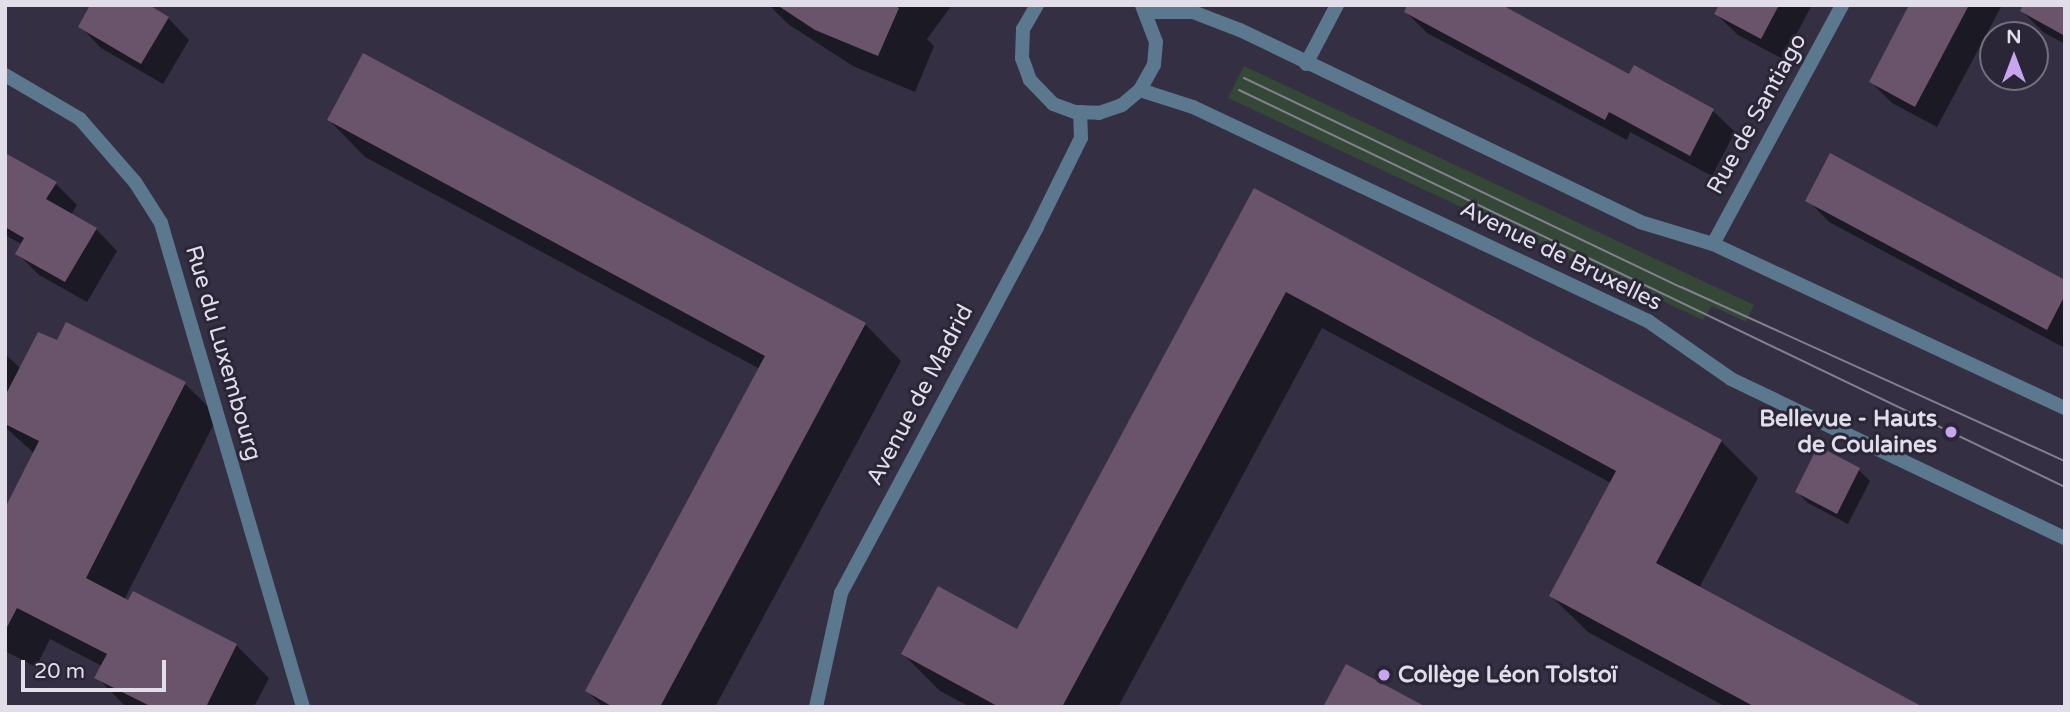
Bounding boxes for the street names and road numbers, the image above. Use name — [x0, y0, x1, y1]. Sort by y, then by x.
street label: Rue de Santiago — [1701, 29, 1813, 199]
street label: Avenue de Bruxelles — [1456, 195, 1666, 317]
street label: Rue du Luxembourg — [179, 242, 267, 464]
street label: Avenue de Madrid — [861, 300, 979, 490]

